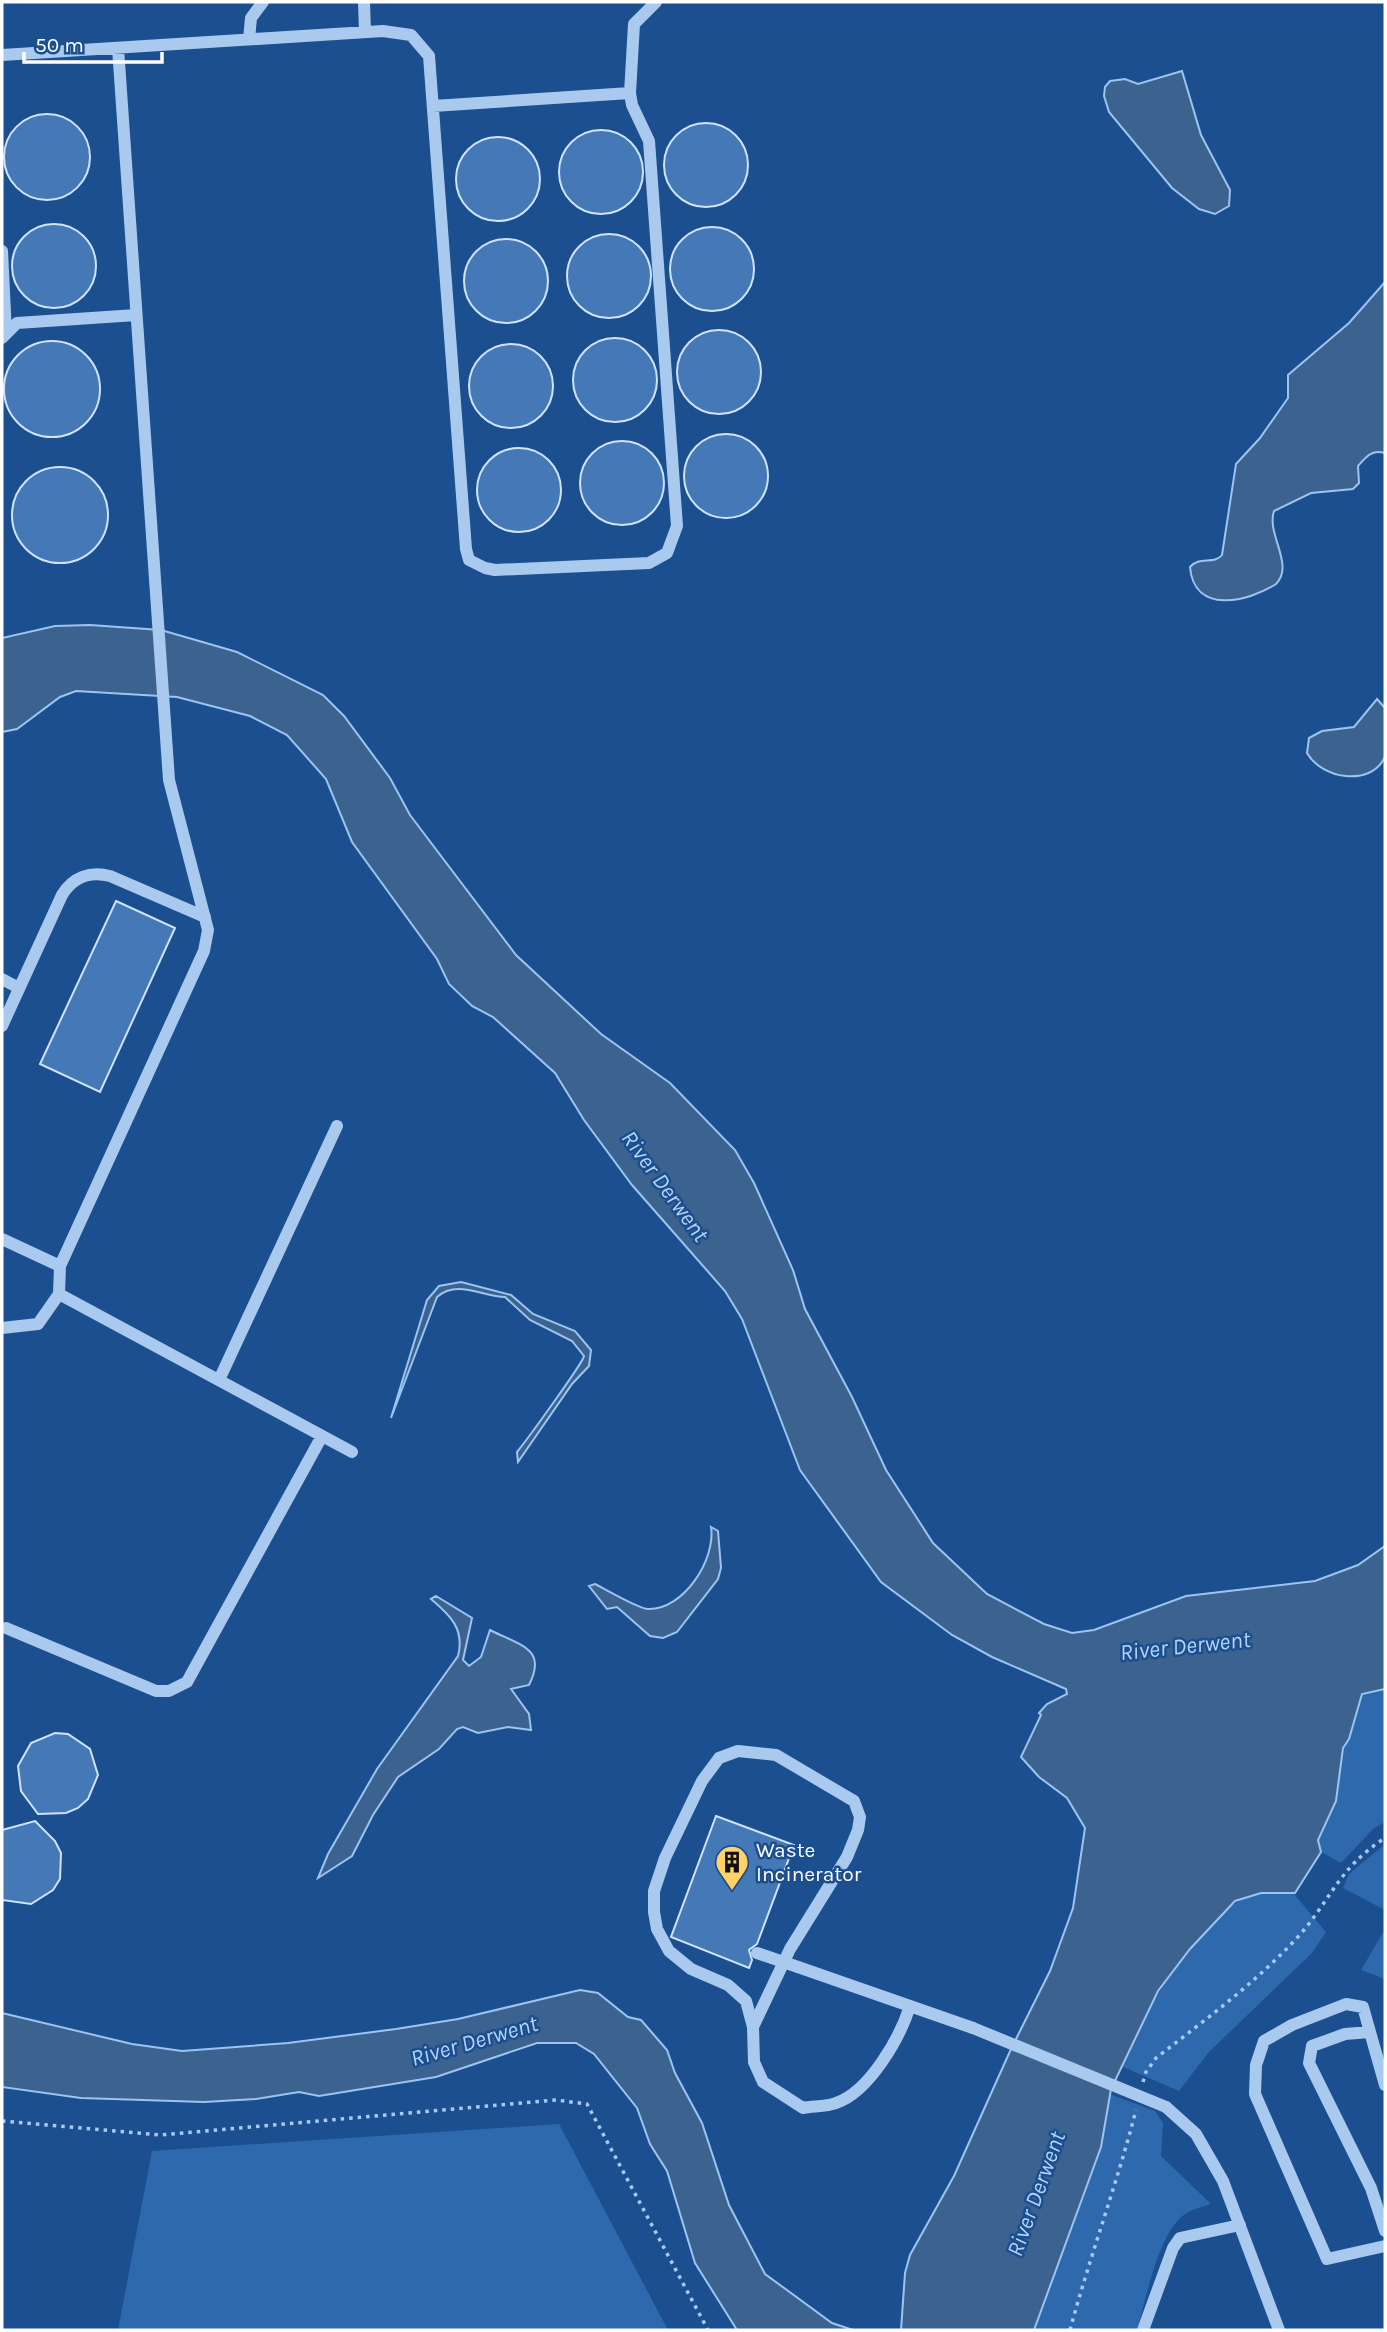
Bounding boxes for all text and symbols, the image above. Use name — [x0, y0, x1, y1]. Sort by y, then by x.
scale bar — [24, 21, 163, 65]
text: 50 m — [35, 33, 84, 57]
water label: River Derwent — [616, 1125, 715, 1248]
water label: River Derwent — [1118, 1626, 1253, 1666]
place label: Waste Incinerator — [756, 1838, 862, 1886]
building icon: Waste Incinerator — [713, 1843, 751, 1892]
water label: River Derwent — [407, 2010, 542, 2072]
water label: River Derwent — [1001, 2127, 1071, 2260]

